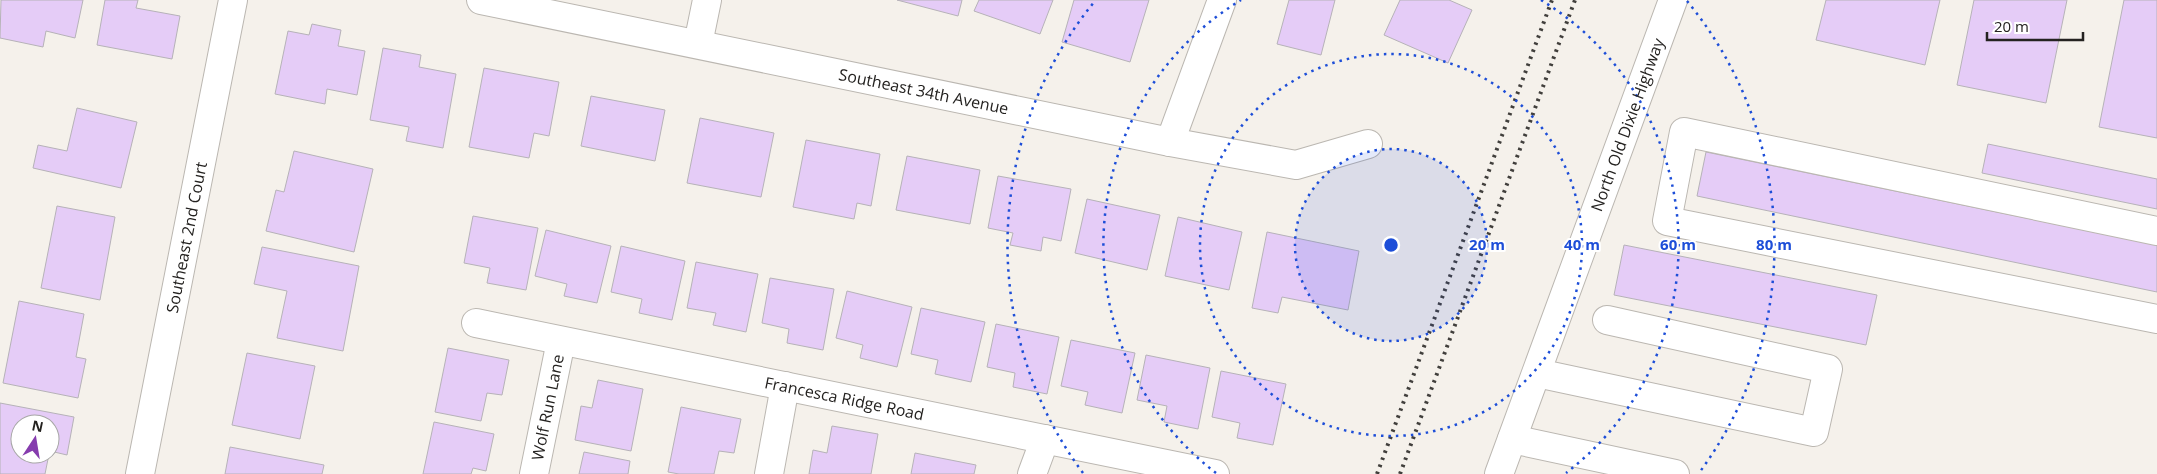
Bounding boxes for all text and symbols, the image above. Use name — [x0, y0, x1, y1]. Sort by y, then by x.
scale bar — [1987, 10, 2083, 42]
text: 20 m — [1994, 16, 2029, 36]
street label: North Old Dixie Highway — [1585, 34, 1669, 215]
street label: Southeast 34th Avenue — [837, 63, 1011, 119]
street label: Southeast 2nd Court — [161, 160, 212, 315]
text: 20 m — [1469, 234, 1505, 254]
text: 40 m — [1564, 234, 1600, 254]
text: 60 m — [1660, 234, 1696, 254]
text: 80 m — [1756, 234, 1792, 254]
centre of rings — [1382, 236, 1400, 254]
street label: Wolf Run Lane — [526, 352, 569, 462]
street label: Francesca Ridge Road — [763, 371, 926, 425]
north arrow — [10, 414, 60, 464]
text: N — [30, 415, 45, 436]

